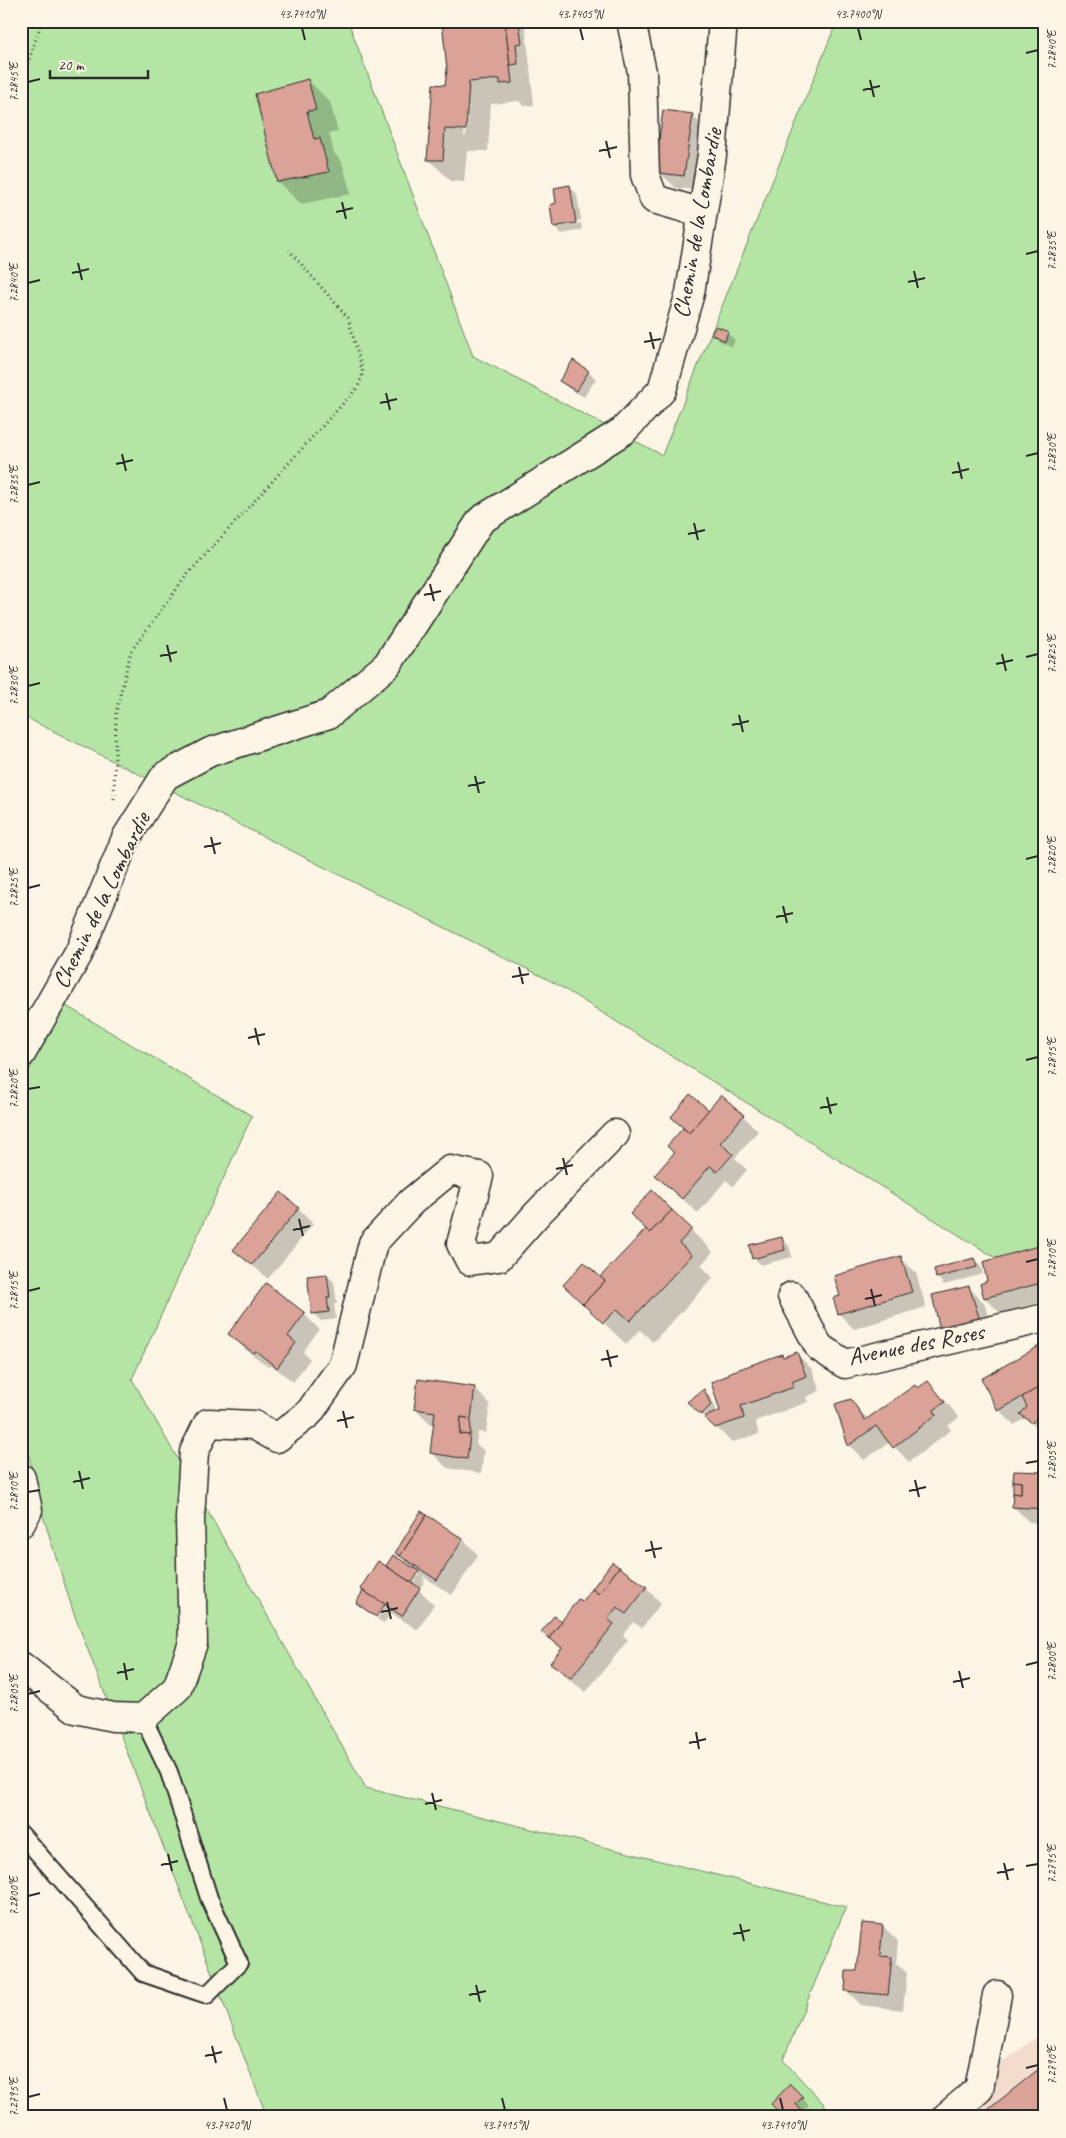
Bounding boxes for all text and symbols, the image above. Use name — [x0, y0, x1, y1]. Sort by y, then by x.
text: 43.7410°N — [279, 6, 326, 22]
text: 43.7405°N — [557, 6, 604, 22]
text: 43.7400°N — [835, 6, 882, 22]
text: 7.2840°E — [1044, 29, 1060, 70]
scale bar — [50, 48, 148, 80]
text: 20 m — [58, 56, 85, 75]
text: 7.2845°E — [6, 61, 22, 102]
street label: Chemin de la Lombardie — [666, 124, 729, 320]
text: 7.2835°E — [1044, 230, 1060, 271]
text: 7.2840°E — [6, 262, 22, 303]
text: 7.2830°E — [1044, 432, 1060, 473]
text: 7.2835°E — [6, 464, 22, 505]
text: 7.2825°E — [1044, 633, 1060, 674]
text: 7.2830°E — [6, 665, 22, 706]
street label: Chemin de la Lombardie — [45, 805, 158, 993]
text: 7.2820°E — [1044, 835, 1060, 876]
text: 7.2825°E — [6, 867, 22, 908]
text: 7.2815°E — [1044, 1036, 1060, 1077]
text: 7.2820°E — [6, 1068, 22, 1109]
text: 7.2810°E — [1044, 1238, 1060, 1279]
text: 7.2815°E — [6, 1270, 22, 1311]
street label: Avenue des Roses — [846, 1316, 988, 1372]
text: 7.2805°E — [1044, 1440, 1060, 1481]
text: 7.2810°E — [6, 1471, 22, 1512]
text: 7.2800°E — [1044, 1641, 1060, 1682]
text: 7.2805°E — [6, 1673, 22, 1714]
text: 7.2795°E — [1044, 1843, 1060, 1884]
text: 7.2800°E — [6, 1875, 22, 1916]
text: 7.2790°E — [1044, 2044, 1060, 2085]
text: 7.2795°E — [6, 2076, 22, 2117]
text: 43.7420°N — [204, 2117, 251, 2133]
text: 43.7415°N — [482, 2117, 529, 2133]
text: 43.7410°N — [760, 2117, 807, 2133]

